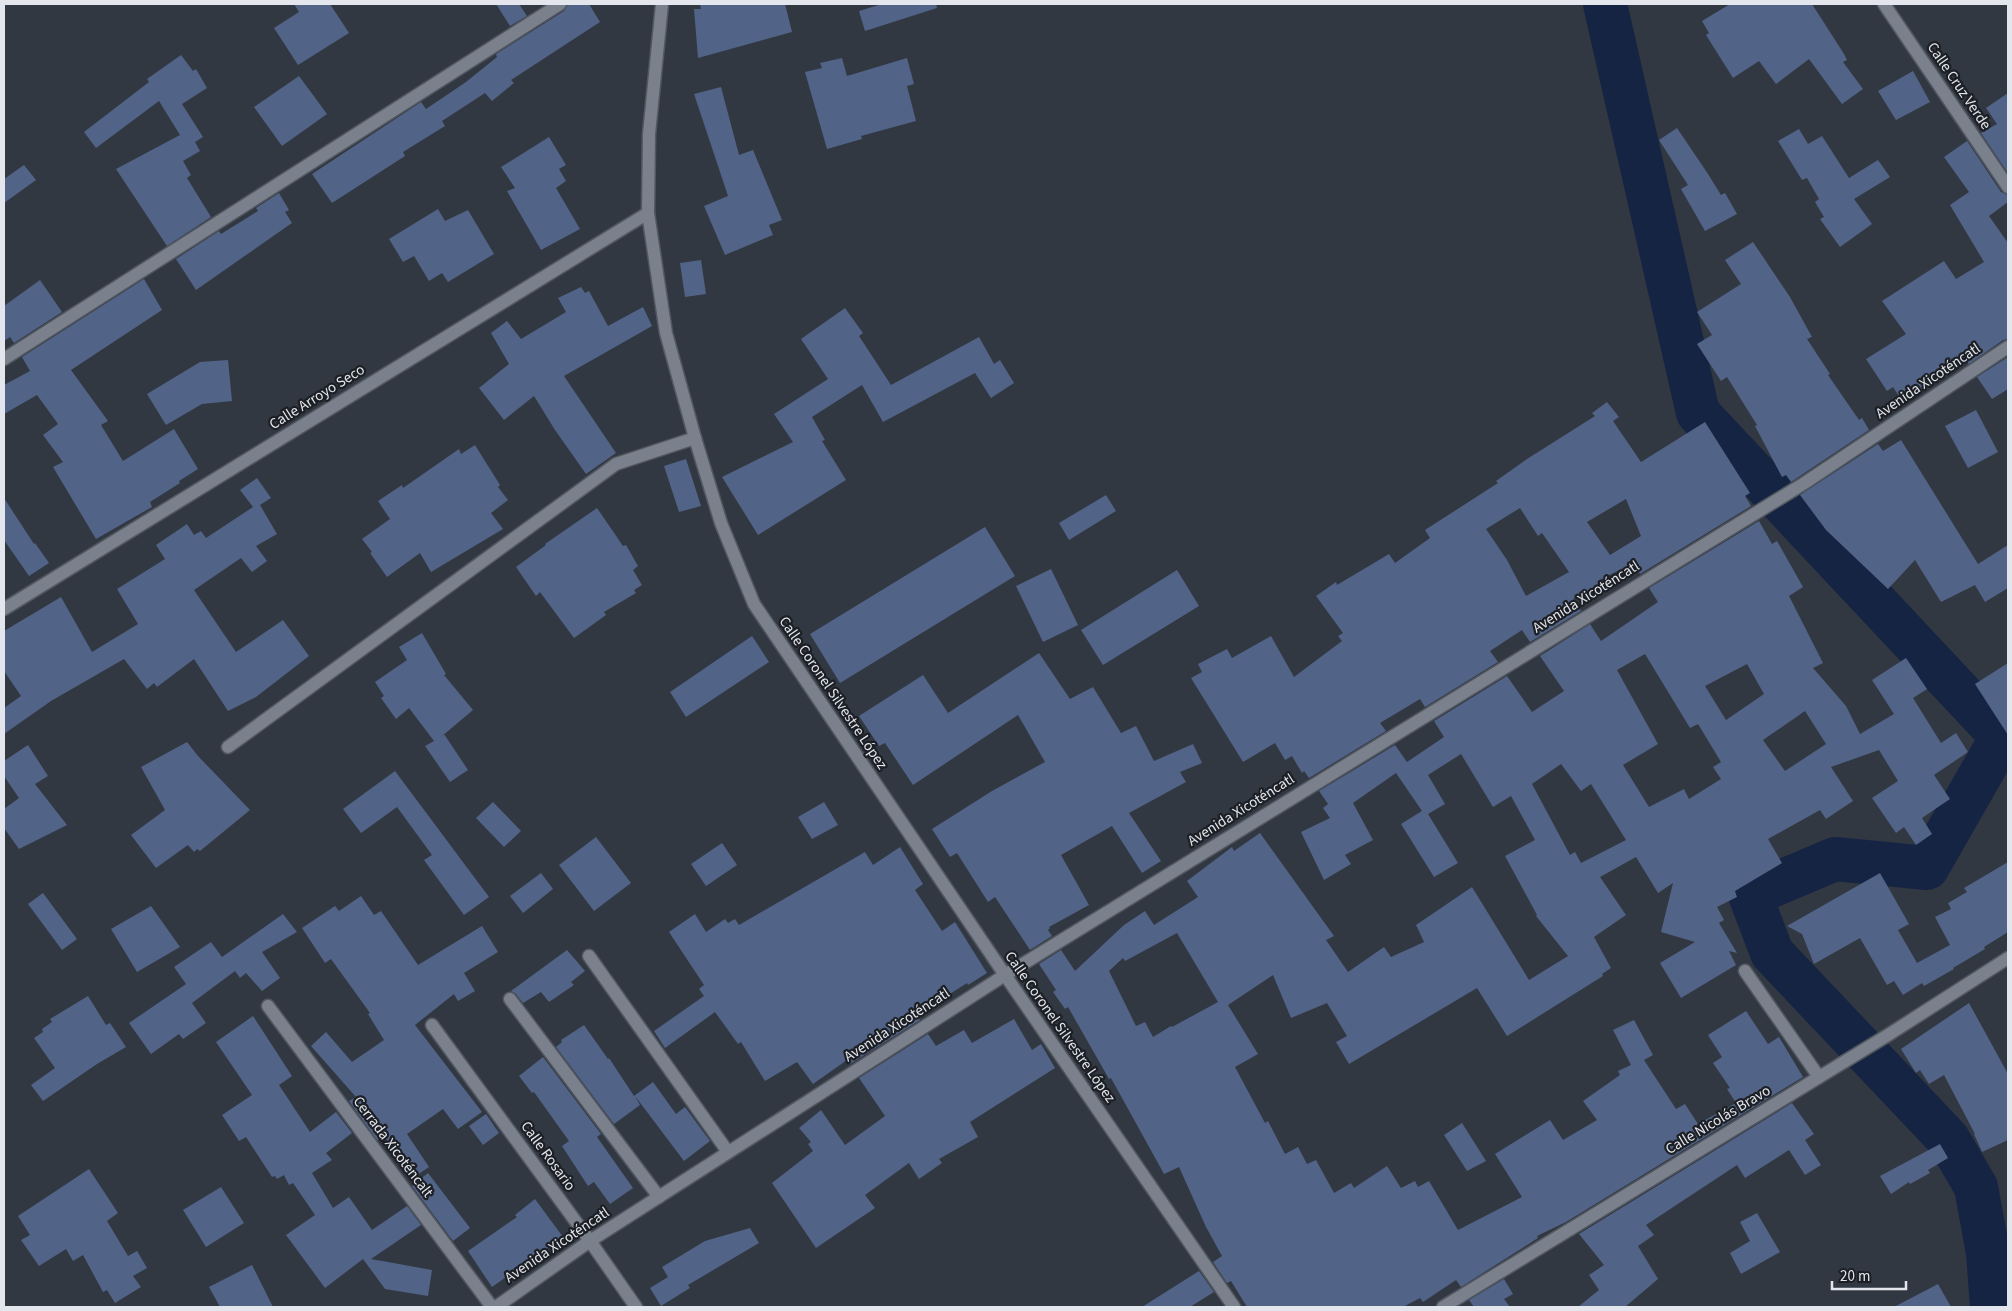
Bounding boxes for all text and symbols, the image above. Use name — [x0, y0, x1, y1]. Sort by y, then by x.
street label: Calle Cruz Verde — [1922, 38, 1996, 134]
street label: Avenida Xicoténcatl — [1871, 338, 1985, 424]
street label: Calle Arroyo Seco — [265, 359, 369, 435]
street label: Avenida Xicoténcatl — [1529, 556, 1644, 638]
street label: Calle Coronel Silvestre López — [774, 612, 892, 774]
street label: Avenida Xicoténcatl — [1184, 769, 1299, 851]
street label: Calle Coronel Silvestre López — [1000, 947, 1120, 1107]
street label: Avenida Xicoténcatl — [840, 983, 954, 1067]
street label: Calle Nicolás Bravo — [1661, 1080, 1775, 1160]
street label: Cerrada Xicoténcalt — [348, 1092, 438, 1202]
street label: Calle Rosario — [516, 1117, 580, 1195]
street label: Avenida Xicoténcatl — [500, 1202, 614, 1288]
scale bar — [1832, 1258, 1906, 1290]
text: 20 m — [1840, 1266, 1870, 1287]

